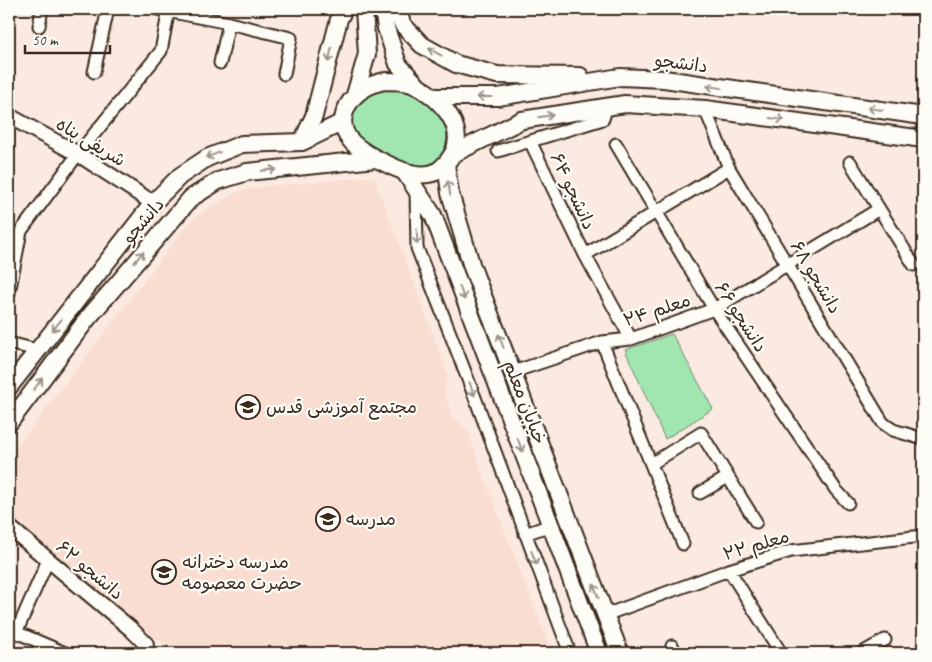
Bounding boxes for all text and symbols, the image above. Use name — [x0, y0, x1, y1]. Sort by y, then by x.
scale bar — [25, 22, 110, 54]
text: 50 m — [32, 31, 59, 50]
one-way arrow — [324, 47, 334, 63]
one-way arrow — [429, 47, 443, 57]
street label: دانشجو — [652, 49, 709, 77]
one-way arrow — [706, 82, 722, 92]
one-way arrow — [476, 92, 492, 102]
one-way arrow — [867, 104, 883, 114]
one-way arrow — [538, 111, 554, 121]
street label: شریفی پناه — [52, 113, 130, 172]
one-way arrow — [768, 114, 784, 124]
street label: دانشجو ۶۴ — [546, 149, 600, 233]
one-way arrow — [206, 152, 221, 161]
one-way arrow — [260, 165, 276, 175]
one-way arrow — [444, 180, 454, 196]
street label: دانشجو — [116, 194, 169, 249]
one-way arrow — [412, 228, 422, 245]
street label: دانشجو ۶۸ — [786, 236, 846, 318]
one-way arrow — [133, 250, 145, 263]
street label: دانشجو ۶۶ — [710, 278, 772, 356]
one-way arrow — [458, 285, 467, 300]
street label: معلم ۲۴ — [621, 289, 694, 334]
one-way arrow — [52, 318, 63, 331]
one-way arrow — [496, 334, 505, 350]
street label: خیابان معلم — [496, 357, 551, 448]
one-way arrow — [33, 377, 43, 391]
one-way arrow — [467, 381, 477, 396]
school or university icon: مجتمع آموزشی قدس — [235, 394, 261, 420]
place label: مجتمع آموزشی قدس — [266, 396, 417, 420]
one-way arrow — [516, 437, 525, 452]
school or university icon: مدرسه — [315, 506, 341, 532]
place label: مدرسه — [346, 508, 396, 530]
street label: معلم ۲۲ — [720, 525, 793, 568]
street label: دانشجو ۶۲ — [52, 536, 128, 604]
one-way arrow — [530, 550, 539, 565]
place label: مدرسه دخترانه حضرت معصومه — [182, 551, 302, 594]
school or university icon: مدرسه دخترانه حضرت معصومه — [151, 559, 177, 585]
one-way arrow — [591, 584, 600, 600]

